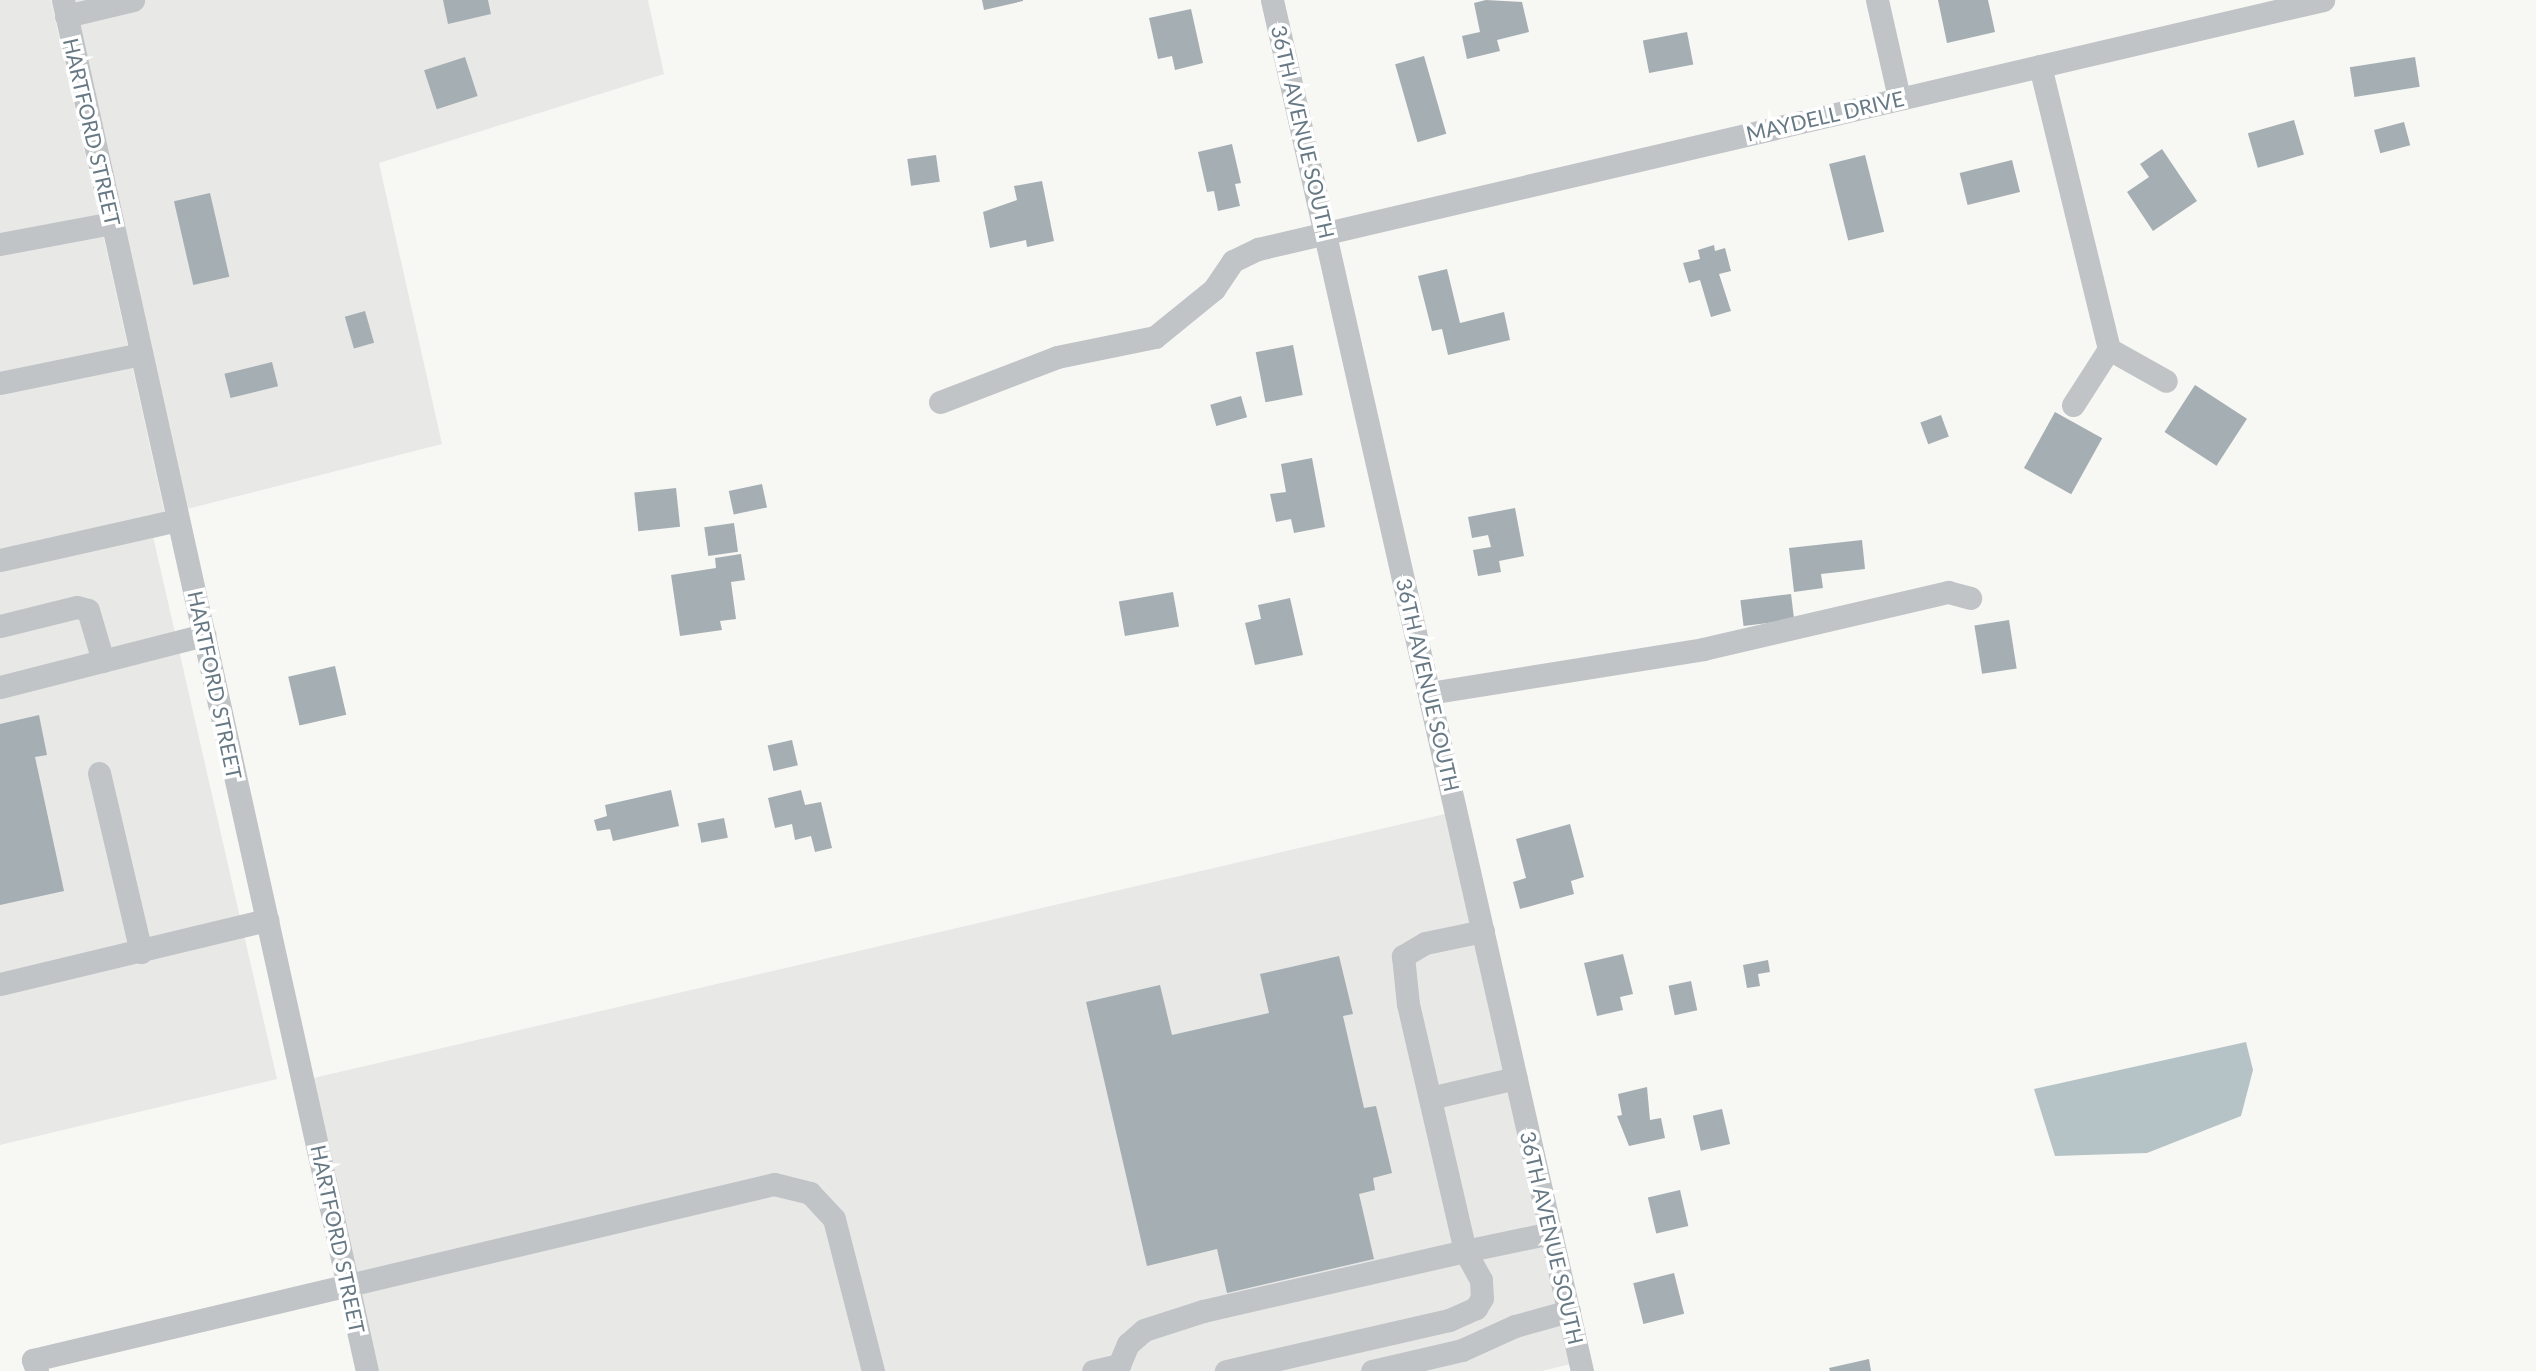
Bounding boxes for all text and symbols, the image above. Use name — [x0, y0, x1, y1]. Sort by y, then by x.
street label: 36TH AVENUE SOUTH — [1266, 23, 1340, 241]
street label: HARTFORD STREET — [58, 36, 126, 228]
street label: MAYDELL DRIVE — [1743, 86, 1907, 146]
street label: 36TH AVENUE SOUTH — [1391, 576, 1465, 794]
street label: HARTFORD STREET — [183, 588, 247, 782]
street label: 36TH AVENUE SOUTH — [1515, 1129, 1589, 1347]
street label: HARTFORD STREET — [306, 1142, 370, 1336]

